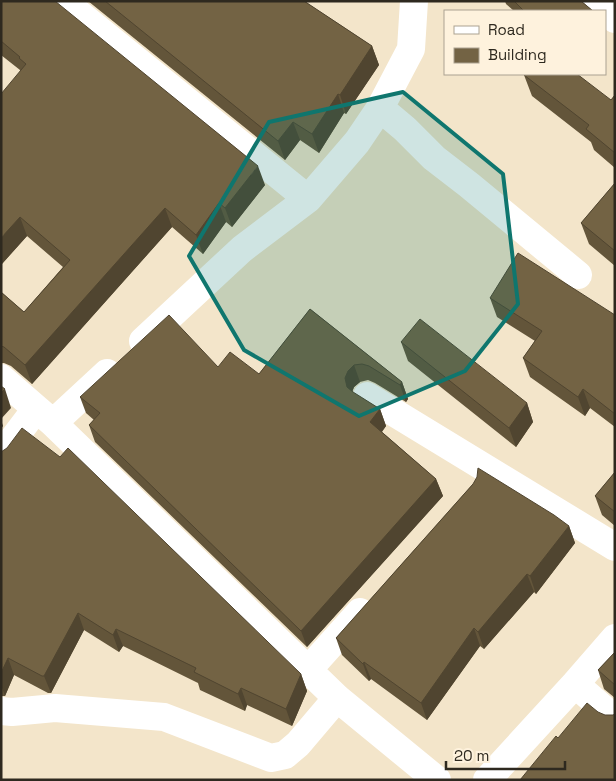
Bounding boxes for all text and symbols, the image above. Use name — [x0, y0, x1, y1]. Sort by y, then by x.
legend — [444, 10, 606, 75]
text: Road — [488, 20, 525, 39]
text: Building — [488, 45, 547, 64]
scale bar — [446, 738, 565, 770]
text: 20 m — [454, 746, 489, 765]

